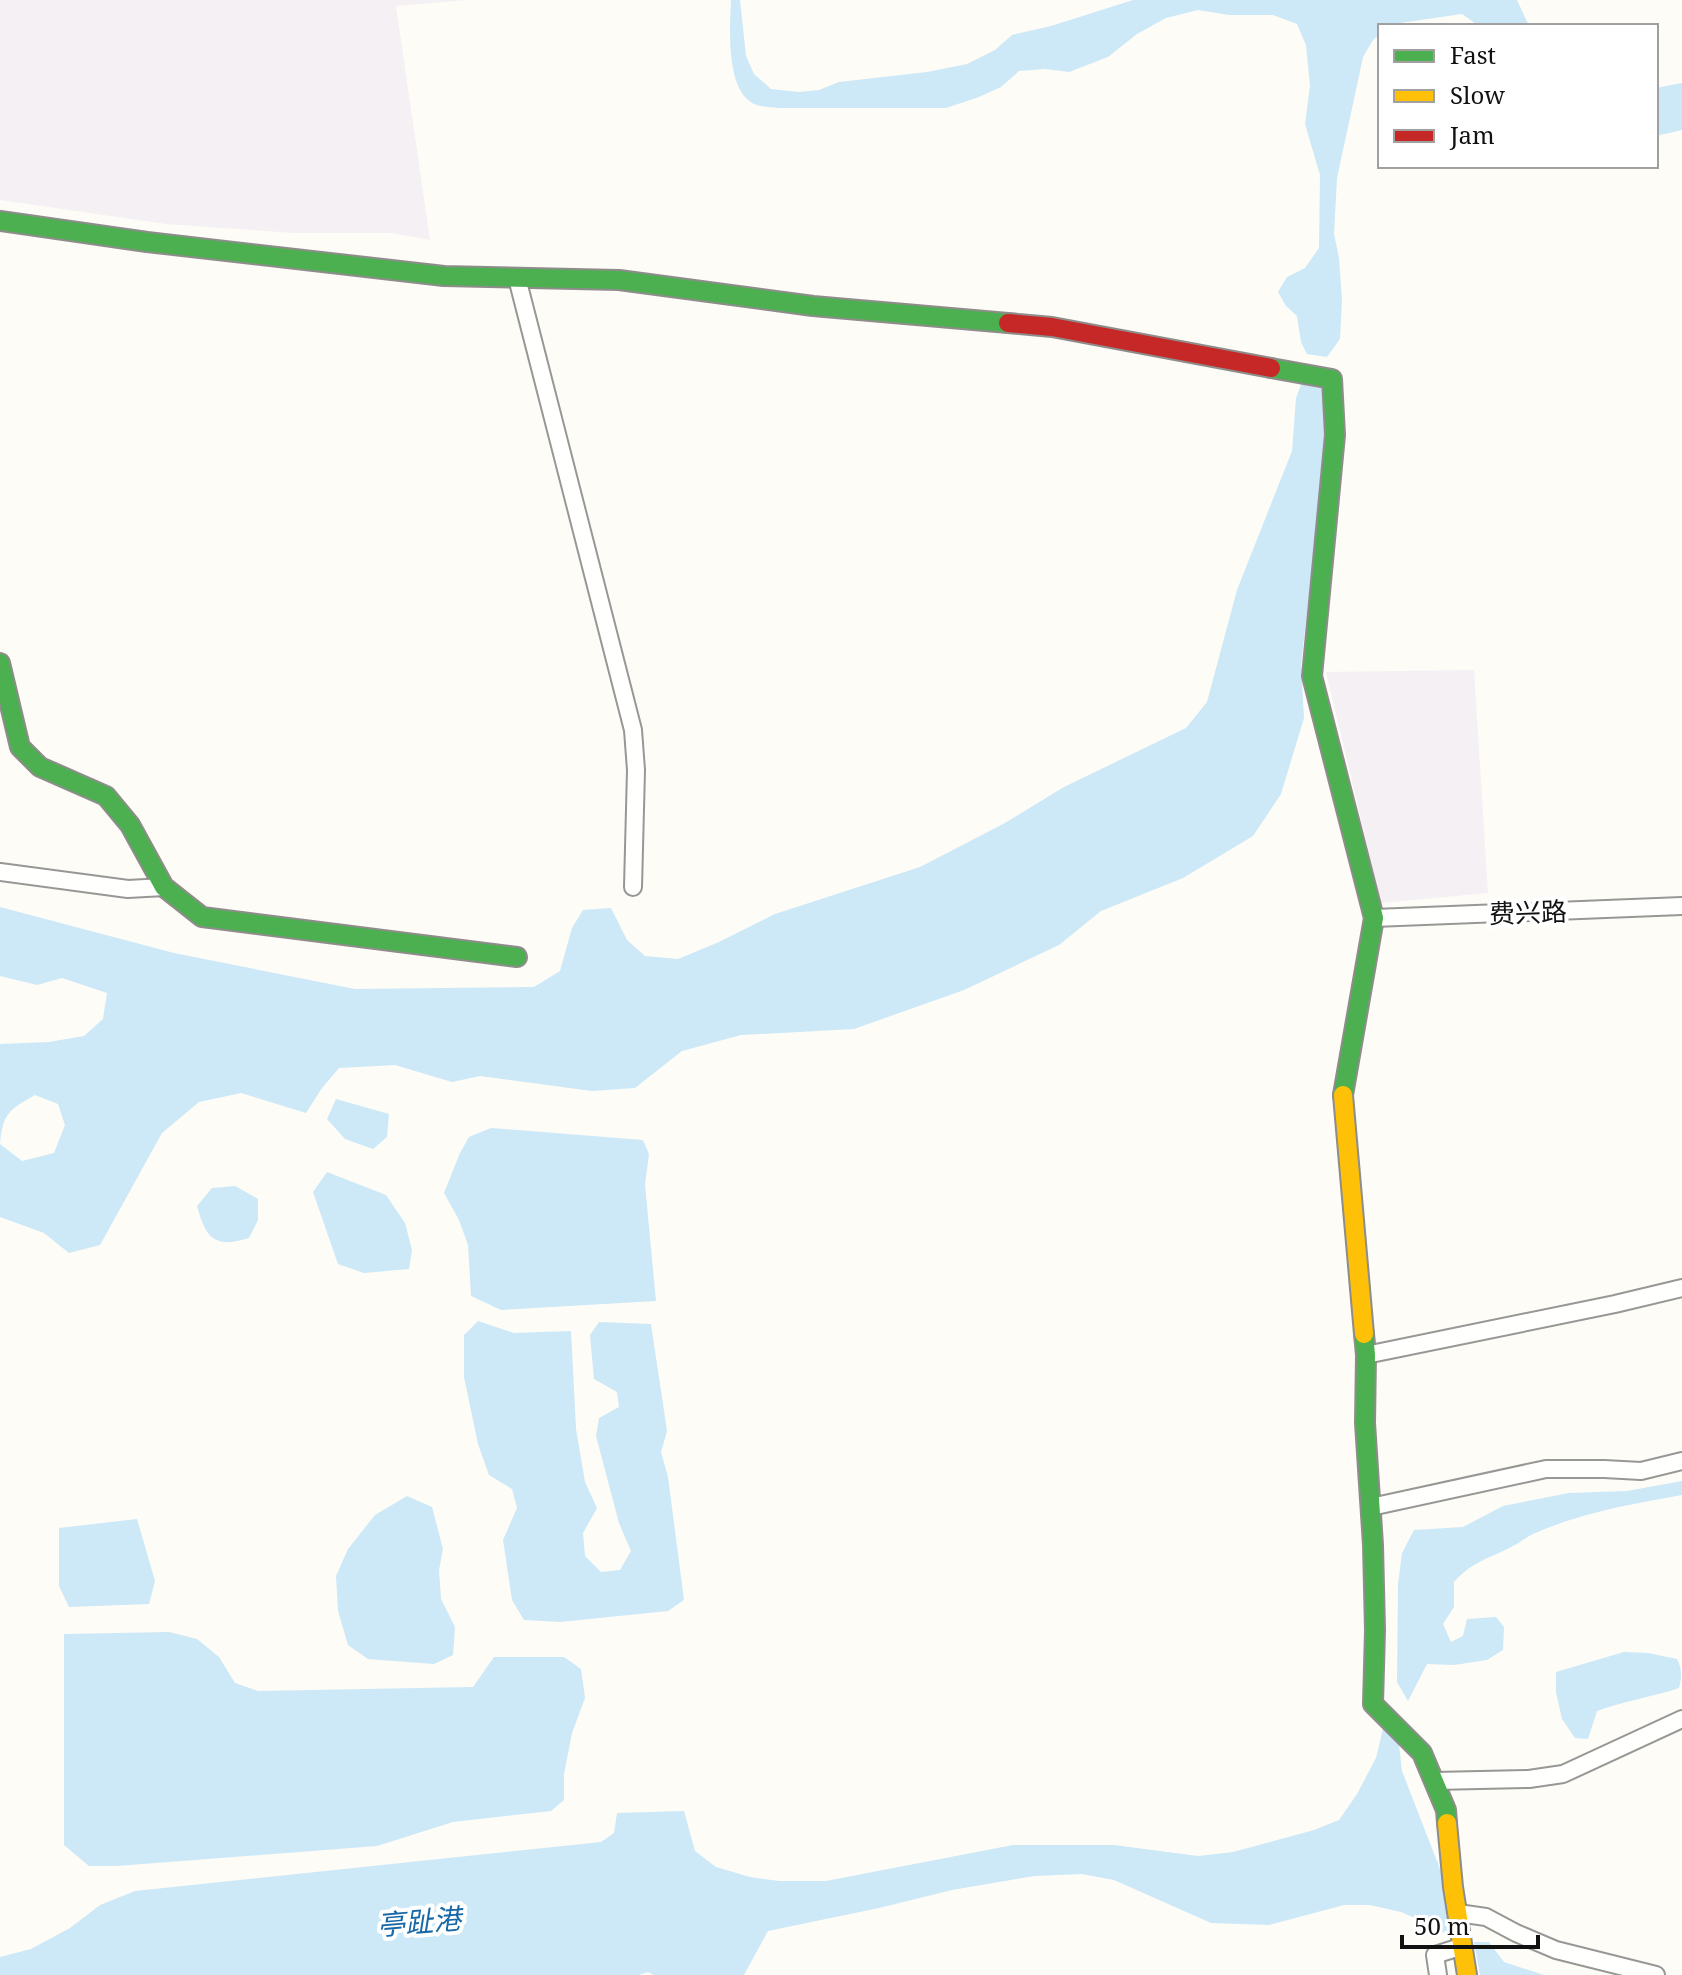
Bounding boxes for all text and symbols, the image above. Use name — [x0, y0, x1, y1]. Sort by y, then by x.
legend — [1378, 24, 1658, 168]
text: Fast — [1450, 38, 1496, 71]
text: Slow — [1450, 78, 1505, 111]
text: Jam — [1449, 118, 1495, 151]
street label: 费兴路 — [1488, 893, 1568, 931]
water label: 亭趾港 — [375, 1898, 466, 1944]
scale bar — [1402, 1899, 1538, 1949]
text: 50 m — [1414, 1909, 1470, 1942]

